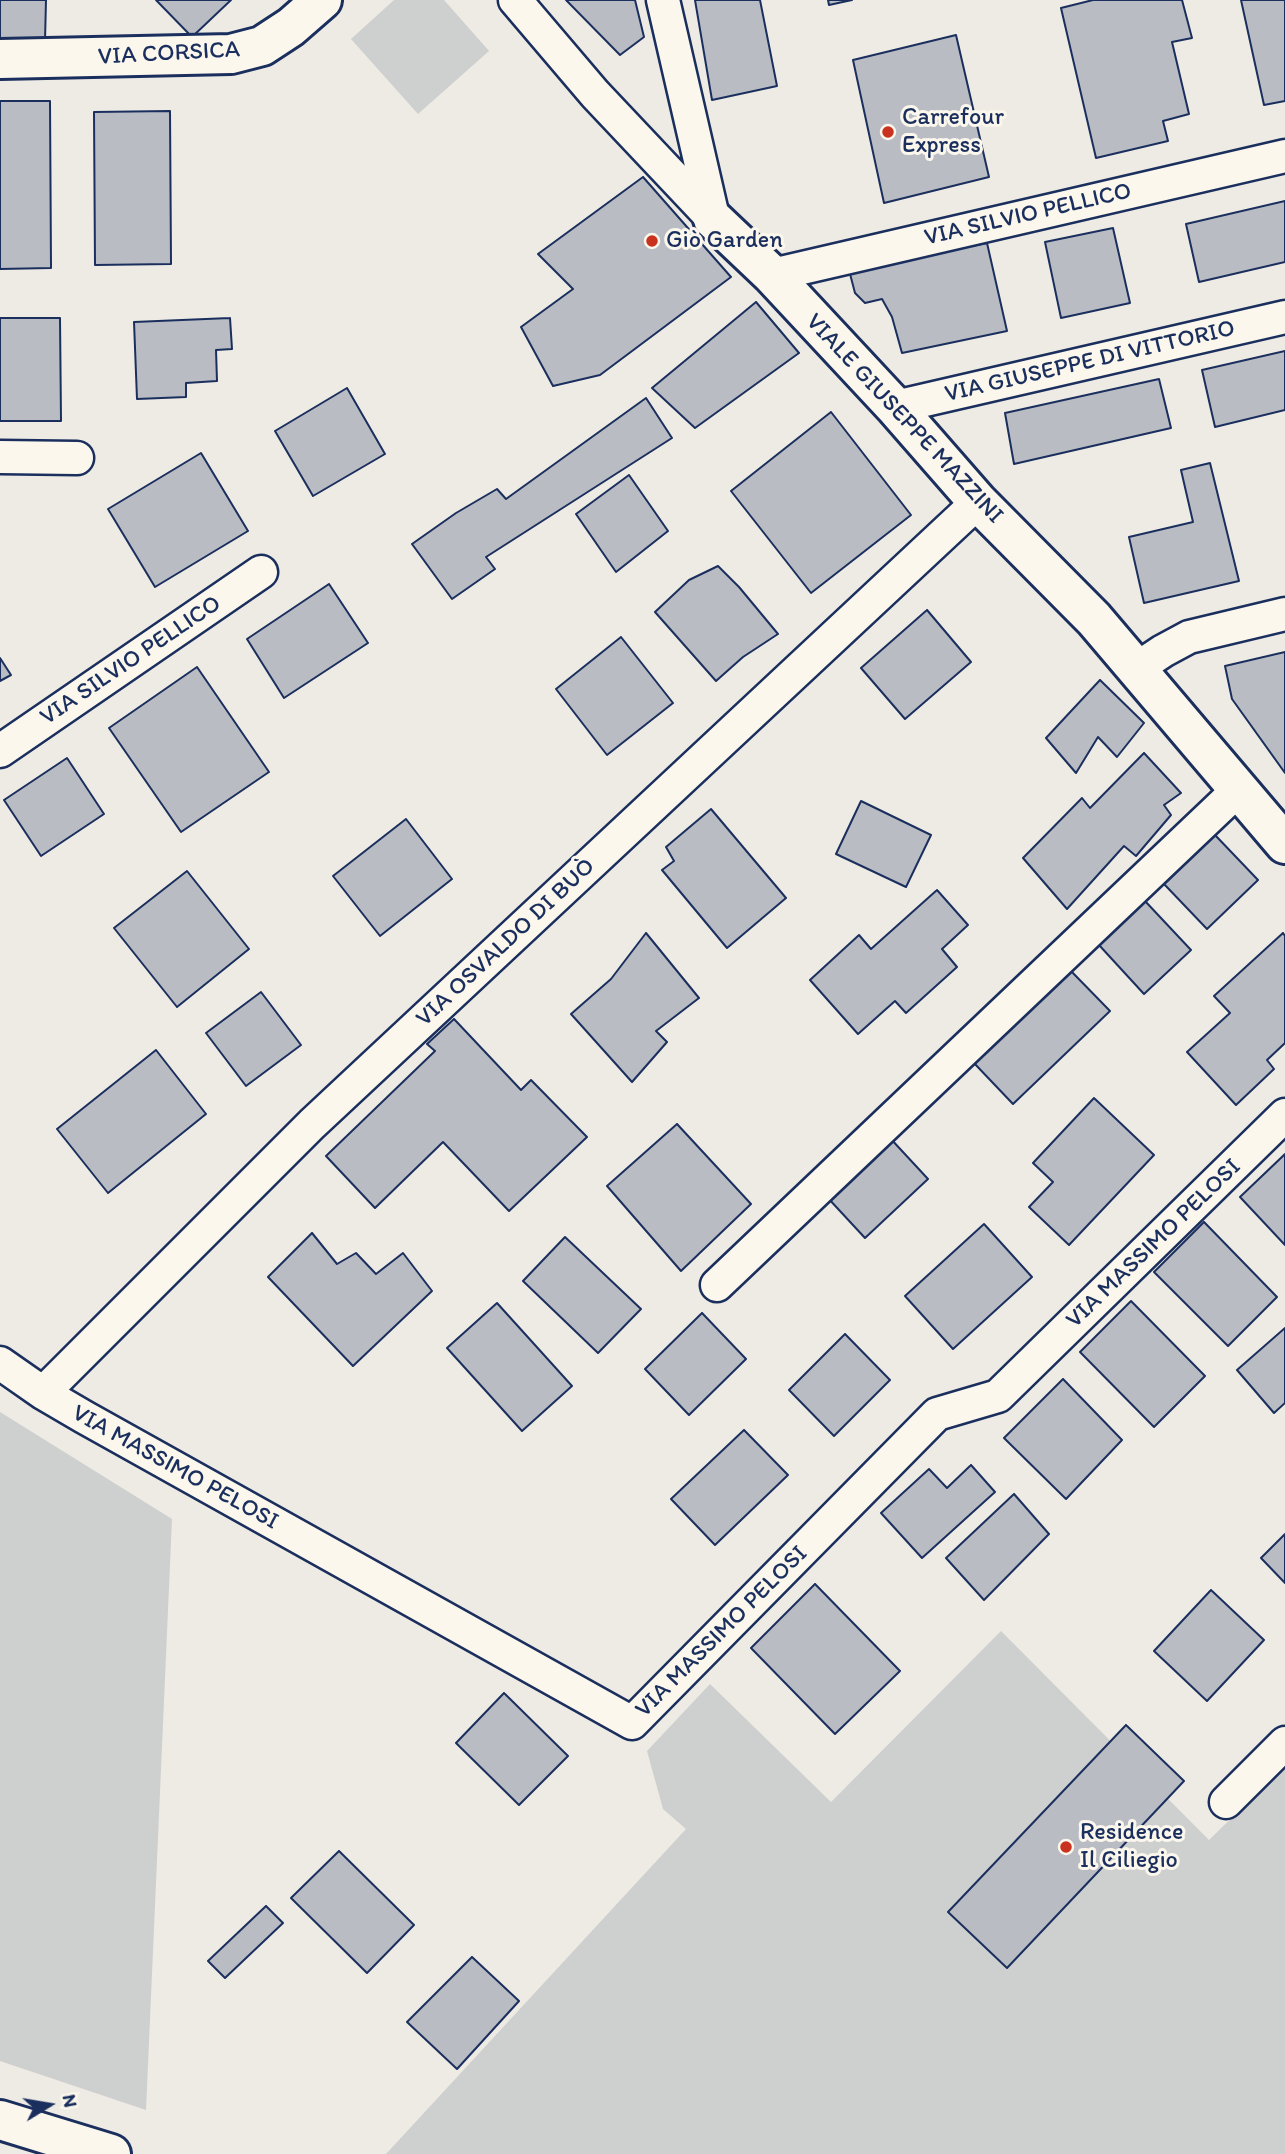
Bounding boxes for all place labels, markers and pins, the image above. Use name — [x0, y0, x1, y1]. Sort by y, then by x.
place label: Carrefour Express — [902, 104, 1004, 160]
marker: Carrefour Express — [880, 124, 896, 140]
place label: Giò Garden — [666, 227, 783, 255]
marker: Giò Garden — [644, 233, 660, 249]
place label: Residence Il Ciliegio — [1080, 1819, 1183, 1875]
marker: Residence Il Ciliegio — [1058, 1839, 1074, 1855]

